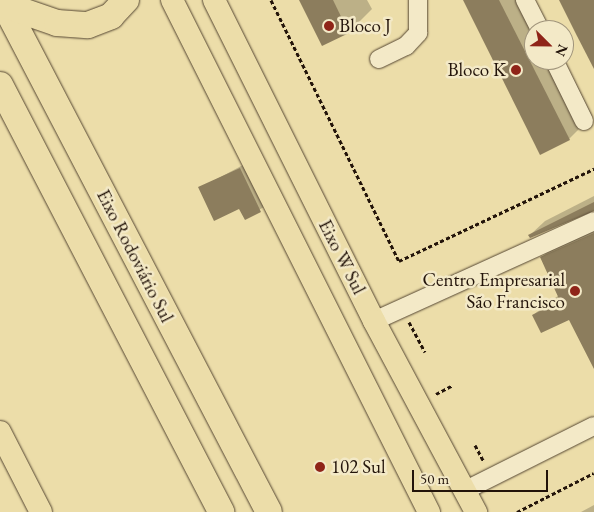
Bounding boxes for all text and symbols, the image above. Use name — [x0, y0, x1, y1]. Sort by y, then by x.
place label: Bloco J — [339, 15, 391, 37]
marker: Bloco J — [323, 20, 335, 32]
north arrow — [524, 20, 574, 70]
text: N — [551, 42, 572, 59]
place label: Bloco K — [447, 59, 506, 81]
marker: Bloco K — [510, 64, 522, 76]
street label: Eixo Rodoviário Sul — [92, 186, 178, 326]
street label: Eixo W Sul — [313, 216, 371, 298]
place label: Centro Empresarial São Francisco — [423, 269, 565, 313]
marker: Centro Empresarial São Francisco — [569, 285, 581, 297]
place label: 102 Sul — [331, 456, 386, 478]
marker: 102 Sul — [313, 460, 327, 474]
scale bar — [414, 460, 550, 492]
text: 50 m — [420, 469, 449, 488]

